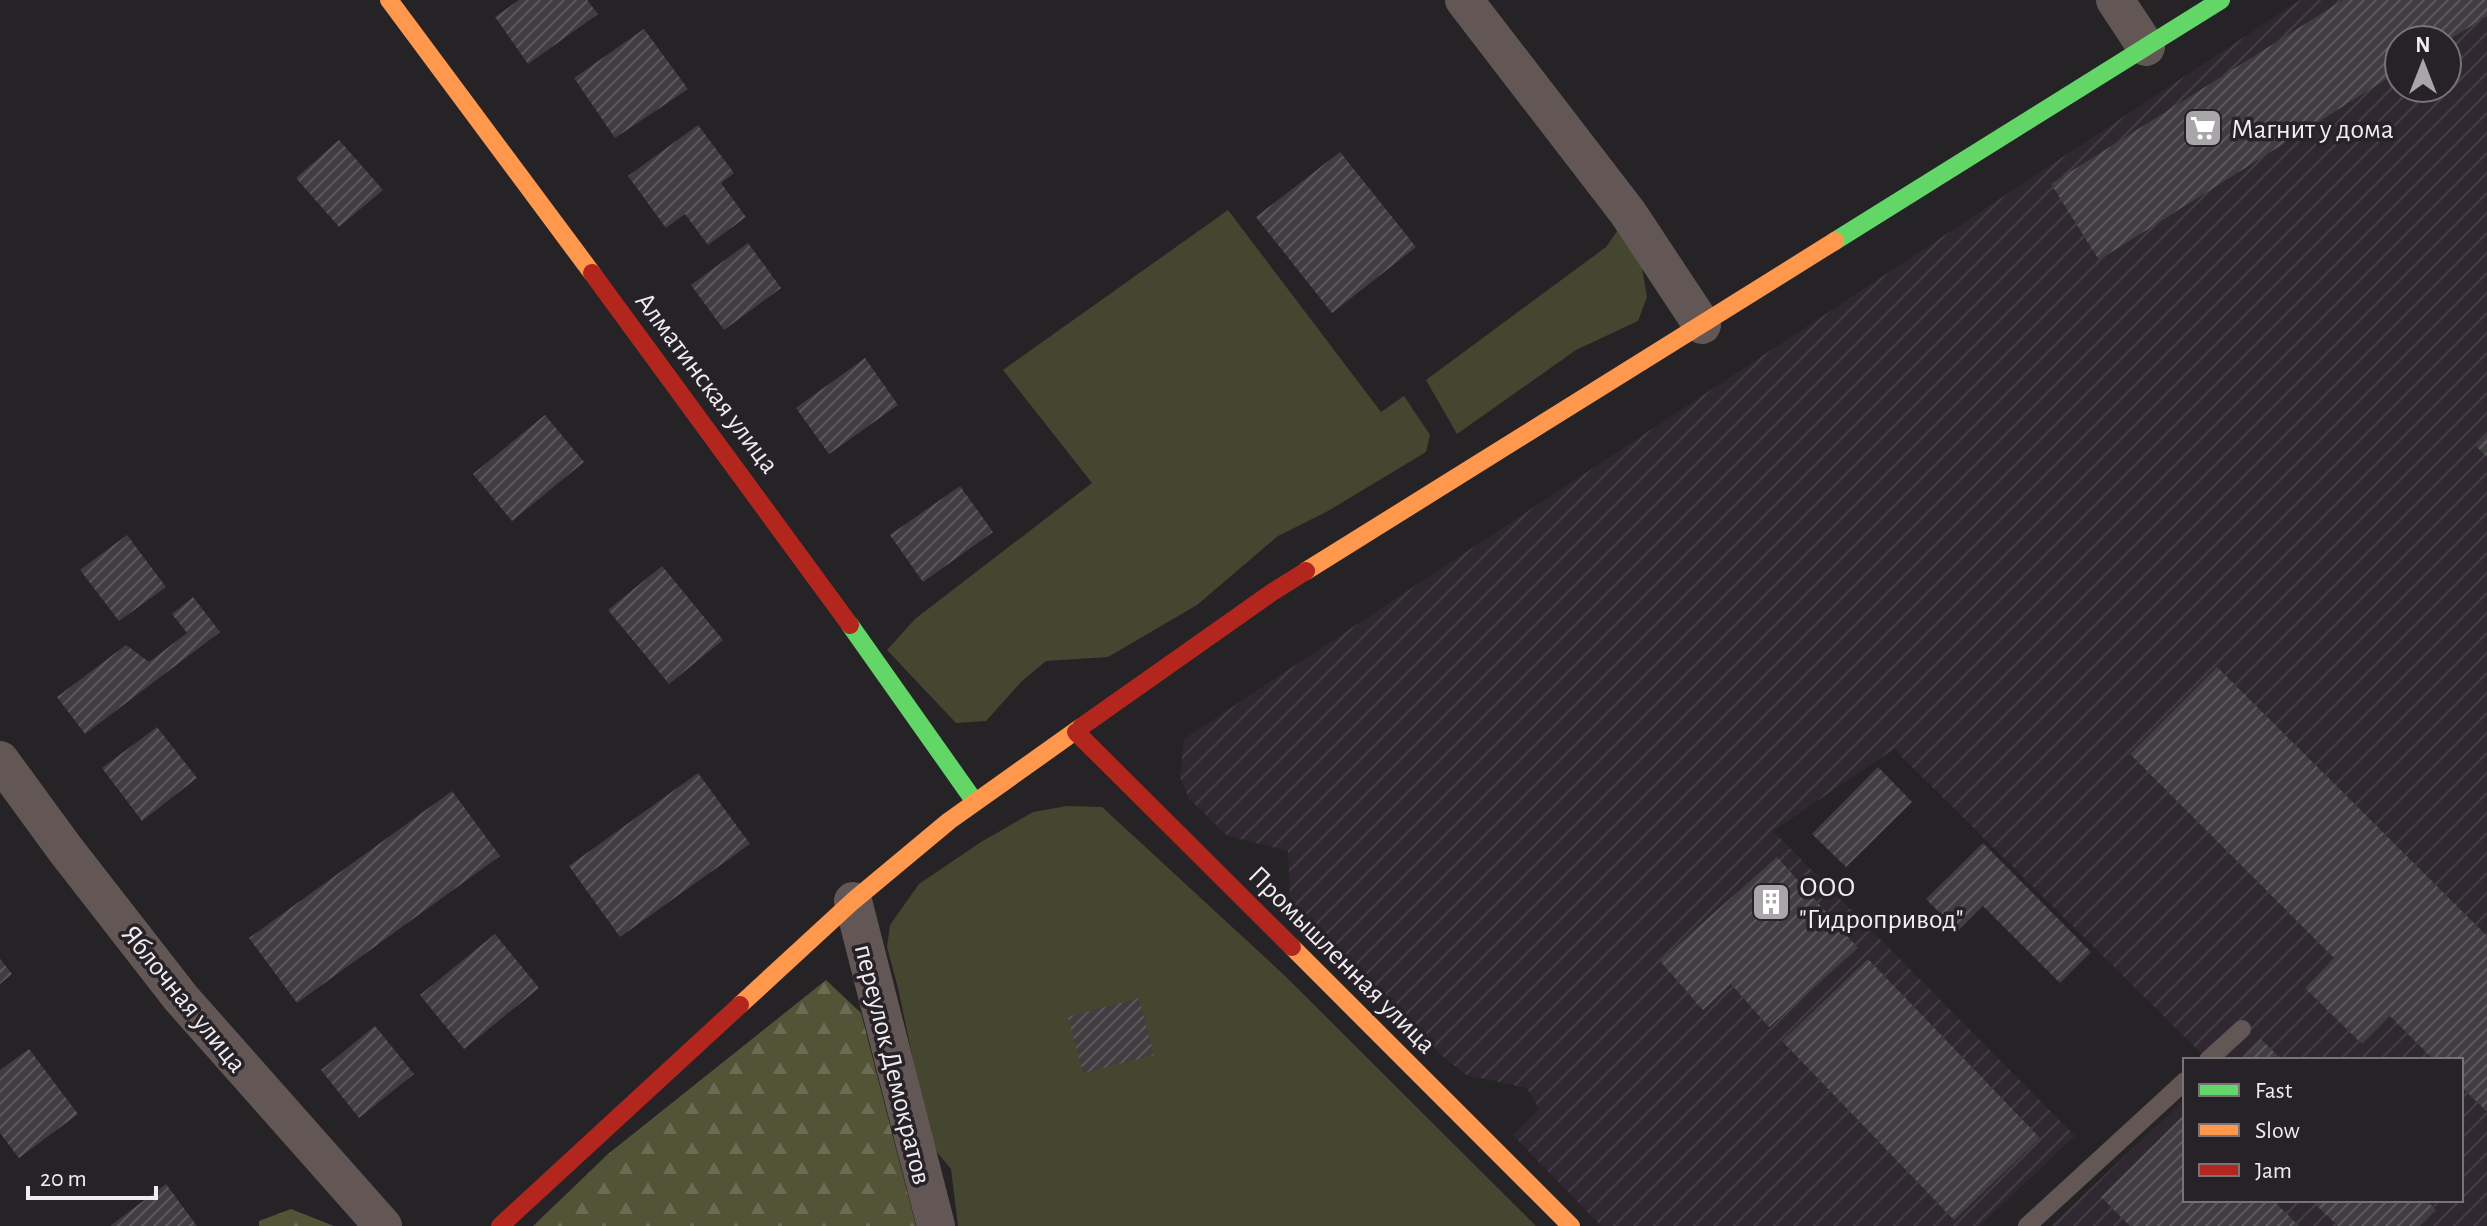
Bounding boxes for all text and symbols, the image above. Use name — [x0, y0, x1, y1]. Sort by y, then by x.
north arrow — [2383, 24, 2463, 104]
text: N — [2415, 34, 2431, 56]
supermarket icon: Магнит у дома — [2182, 107, 2224, 149]
place label: Магнит у дома — [2231, 116, 2394, 144]
street label: Алматинская улица — [629, 287, 784, 479]
street label: Промышленная улица — [1242, 861, 1441, 1060]
place label: ООО "Гидропривод" — [1799, 874, 1964, 934]
building icon: ООО "Гидропривод" — [1750, 881, 1792, 923]
street label: Яблочная улица — [116, 920, 251, 1078]
street label: переулок Демократов — [849, 941, 935, 1188]
legend — [2183, 1058, 2463, 1202]
text: Fast — [2255, 1079, 2293, 1103]
text: Slow — [2255, 1119, 2300, 1143]
scale bar — [28, 1150, 156, 1200]
text: Jam — [2255, 1159, 2292, 1183]
text: 20 m — [40, 1167, 87, 1191]

